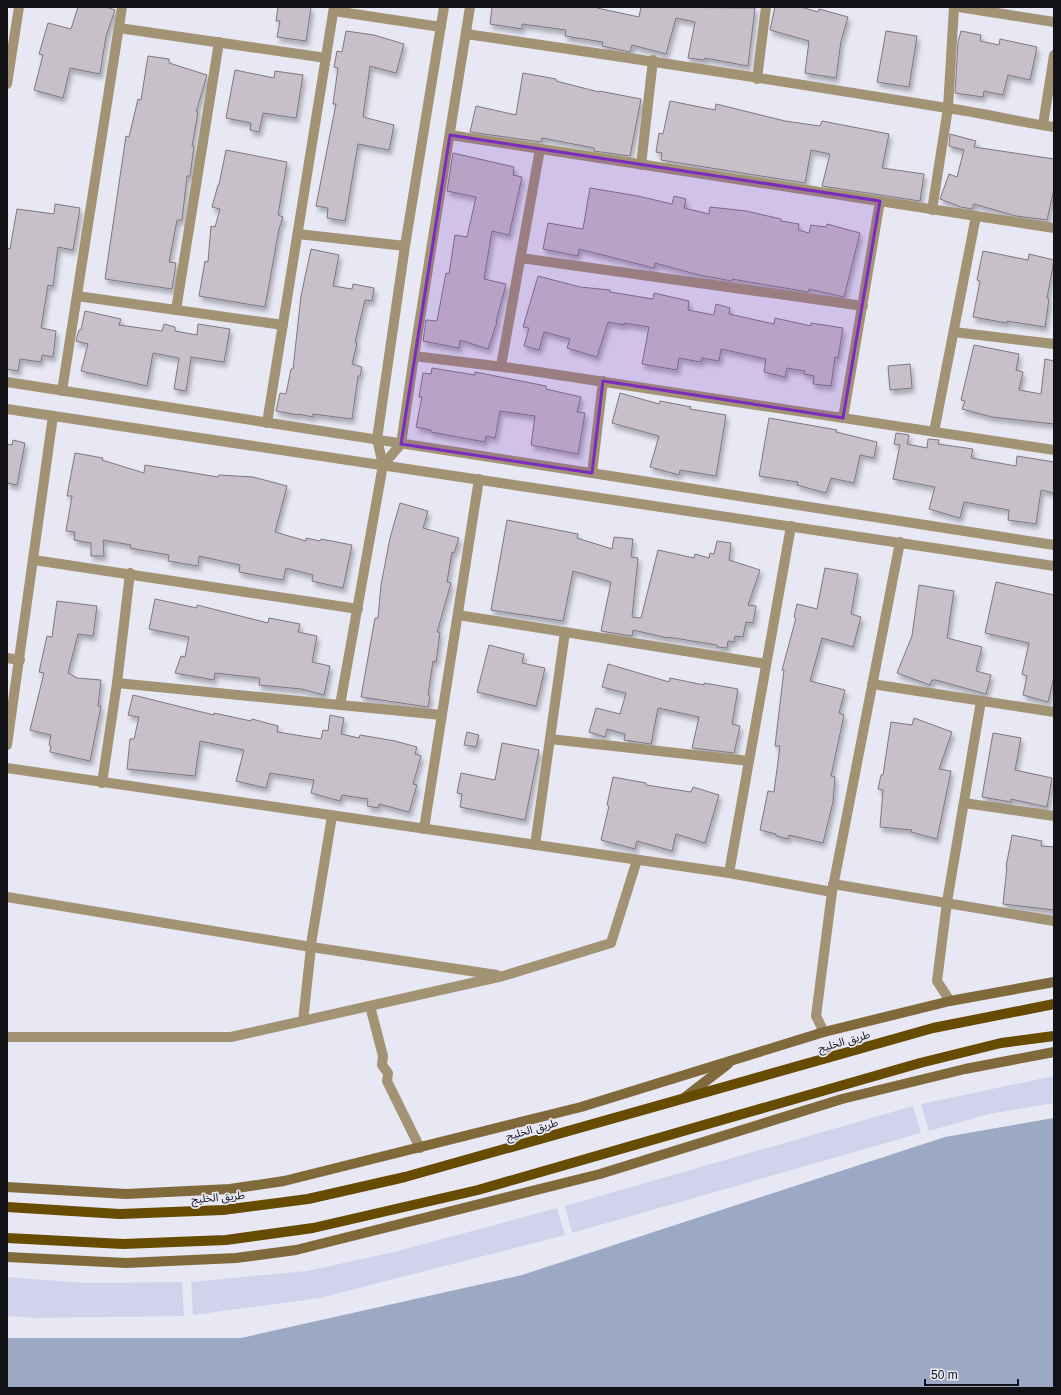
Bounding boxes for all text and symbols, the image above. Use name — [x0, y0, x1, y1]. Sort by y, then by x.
street label: طريق الخليج — [817, 1028, 872, 1056]
street label: طريق الخليج — [505, 1116, 560, 1144]
street label: طريق الخليج — [191, 1189, 245, 1207]
scale bar — [925, 1361, 1018, 1387]
text: 50 m — [931, 1368, 958, 1382]

